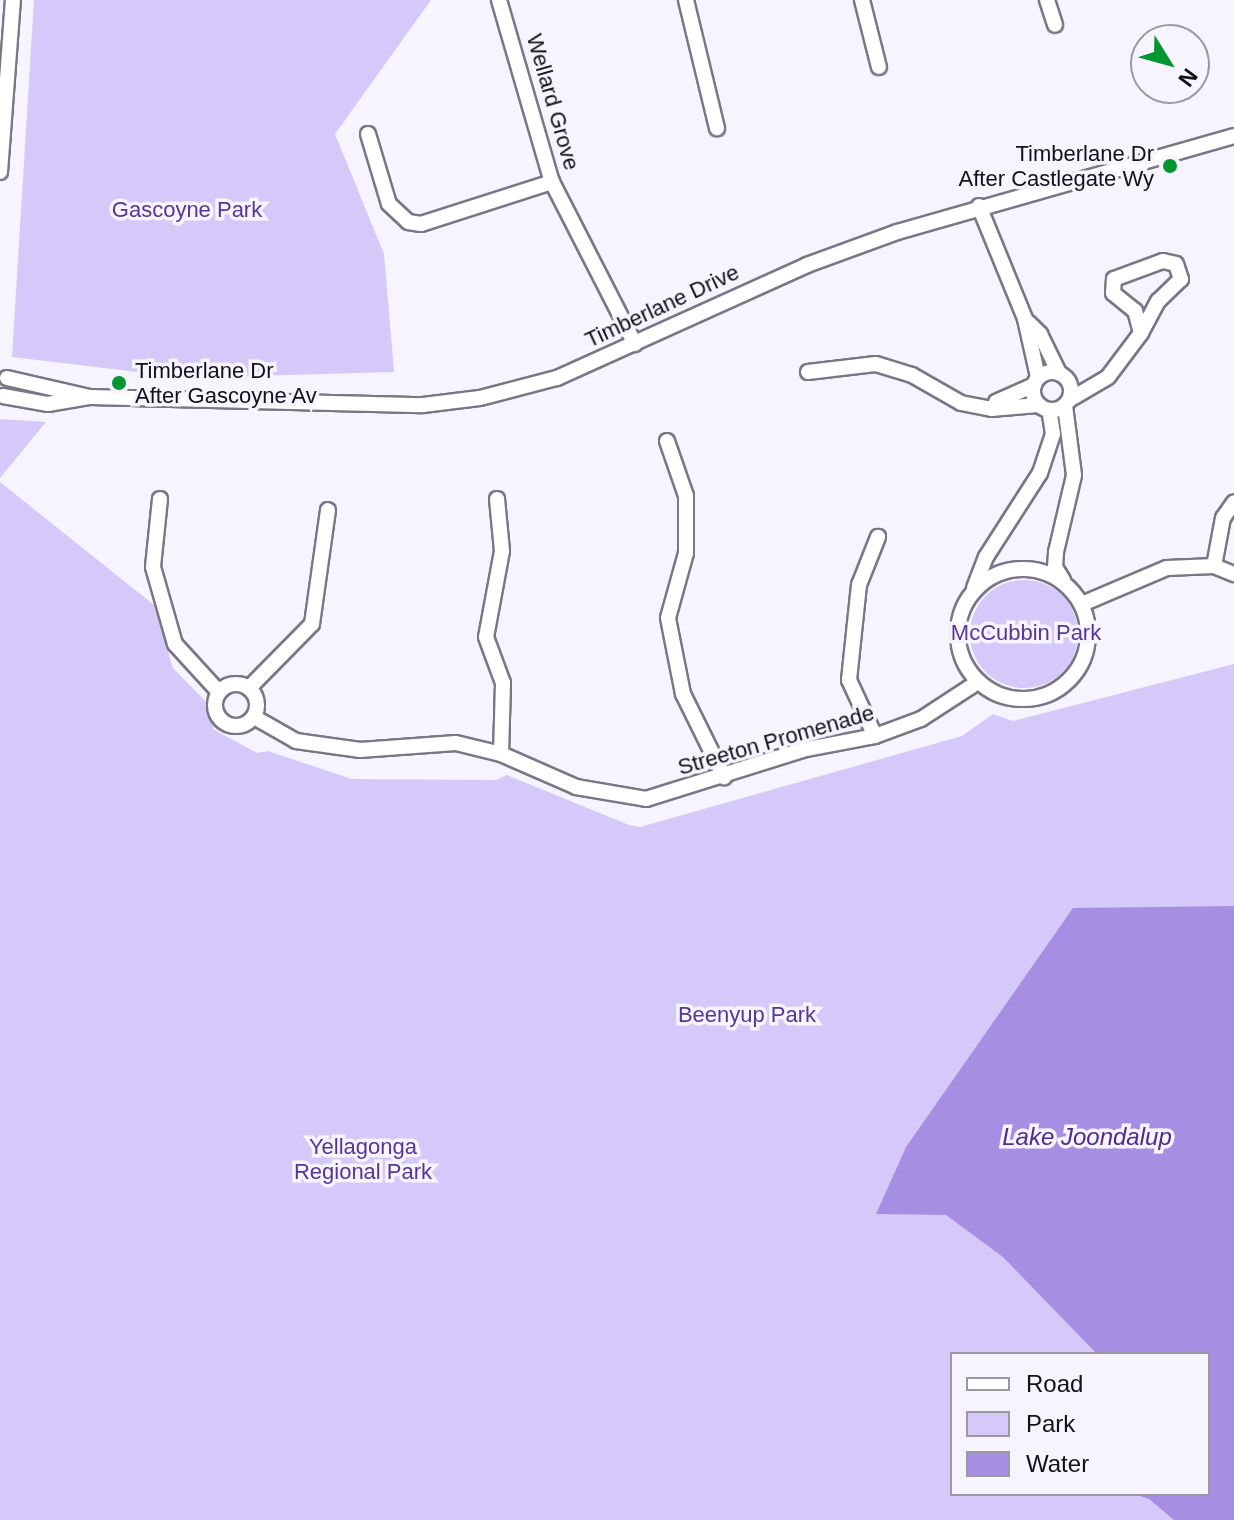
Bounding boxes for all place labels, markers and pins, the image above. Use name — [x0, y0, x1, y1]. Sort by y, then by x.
place label: Timberlane Dr After Castlegate Wy — [959, 140, 1154, 192]
marker: Timberlane Dr After Castlegate Wy — [1161, 157, 1179, 175]
place label: Timberlane Dr After Gascoyne Av — [135, 357, 318, 408]
marker: Timberlane Dr After Gascoyne Av — [110, 374, 128, 392]

